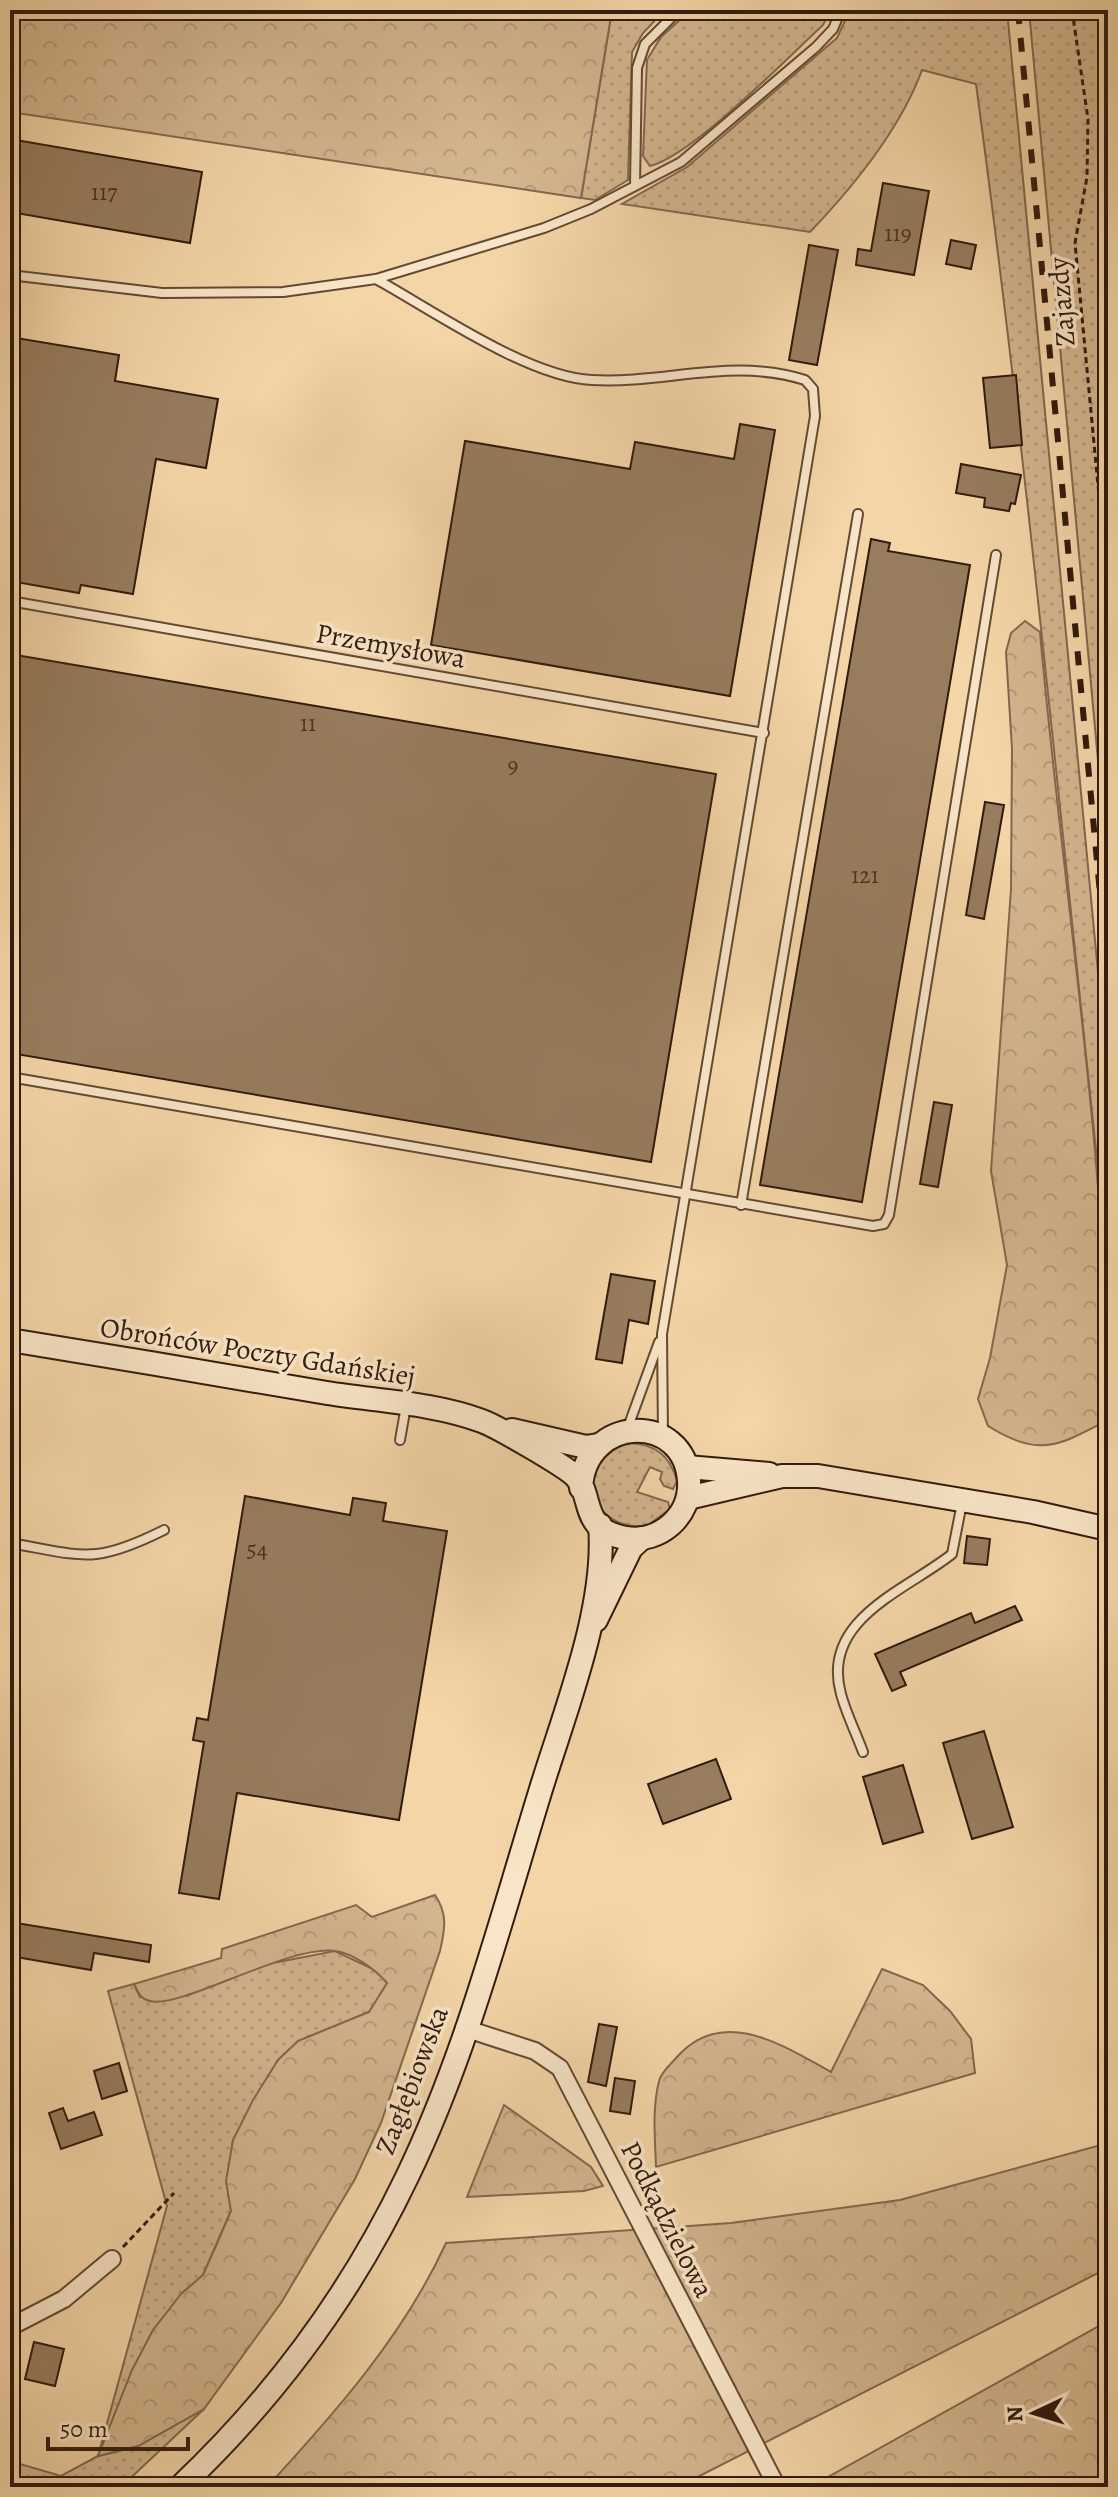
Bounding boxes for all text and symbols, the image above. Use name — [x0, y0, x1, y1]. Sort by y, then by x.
house number: 117 — [91, 176, 118, 208]
house number: 119 — [884, 217, 912, 249]
street label: Zajazdy — [1039, 255, 1085, 348]
street label: Przemysłowa — [313, 614, 469, 678]
house number: 11 — [300, 707, 316, 739]
house number: 9 — [508, 749, 518, 781]
house number: 121 — [851, 859, 879, 891]
street label: Obrońców Poczty Gdańskiej — [98, 1308, 418, 1396]
house number: 54 — [246, 1533, 268, 1565]
street label: Zagłębiowska — [366, 2001, 458, 2160]
street label: Podkądzielowa — [611, 2135, 723, 2304]
north arrow — [994, 2373, 1074, 2453]
scale bar — [48, 2401, 188, 2451]
text: N — [1000, 2405, 1031, 2423]
text: 50 m — [60, 2413, 108, 2445]

